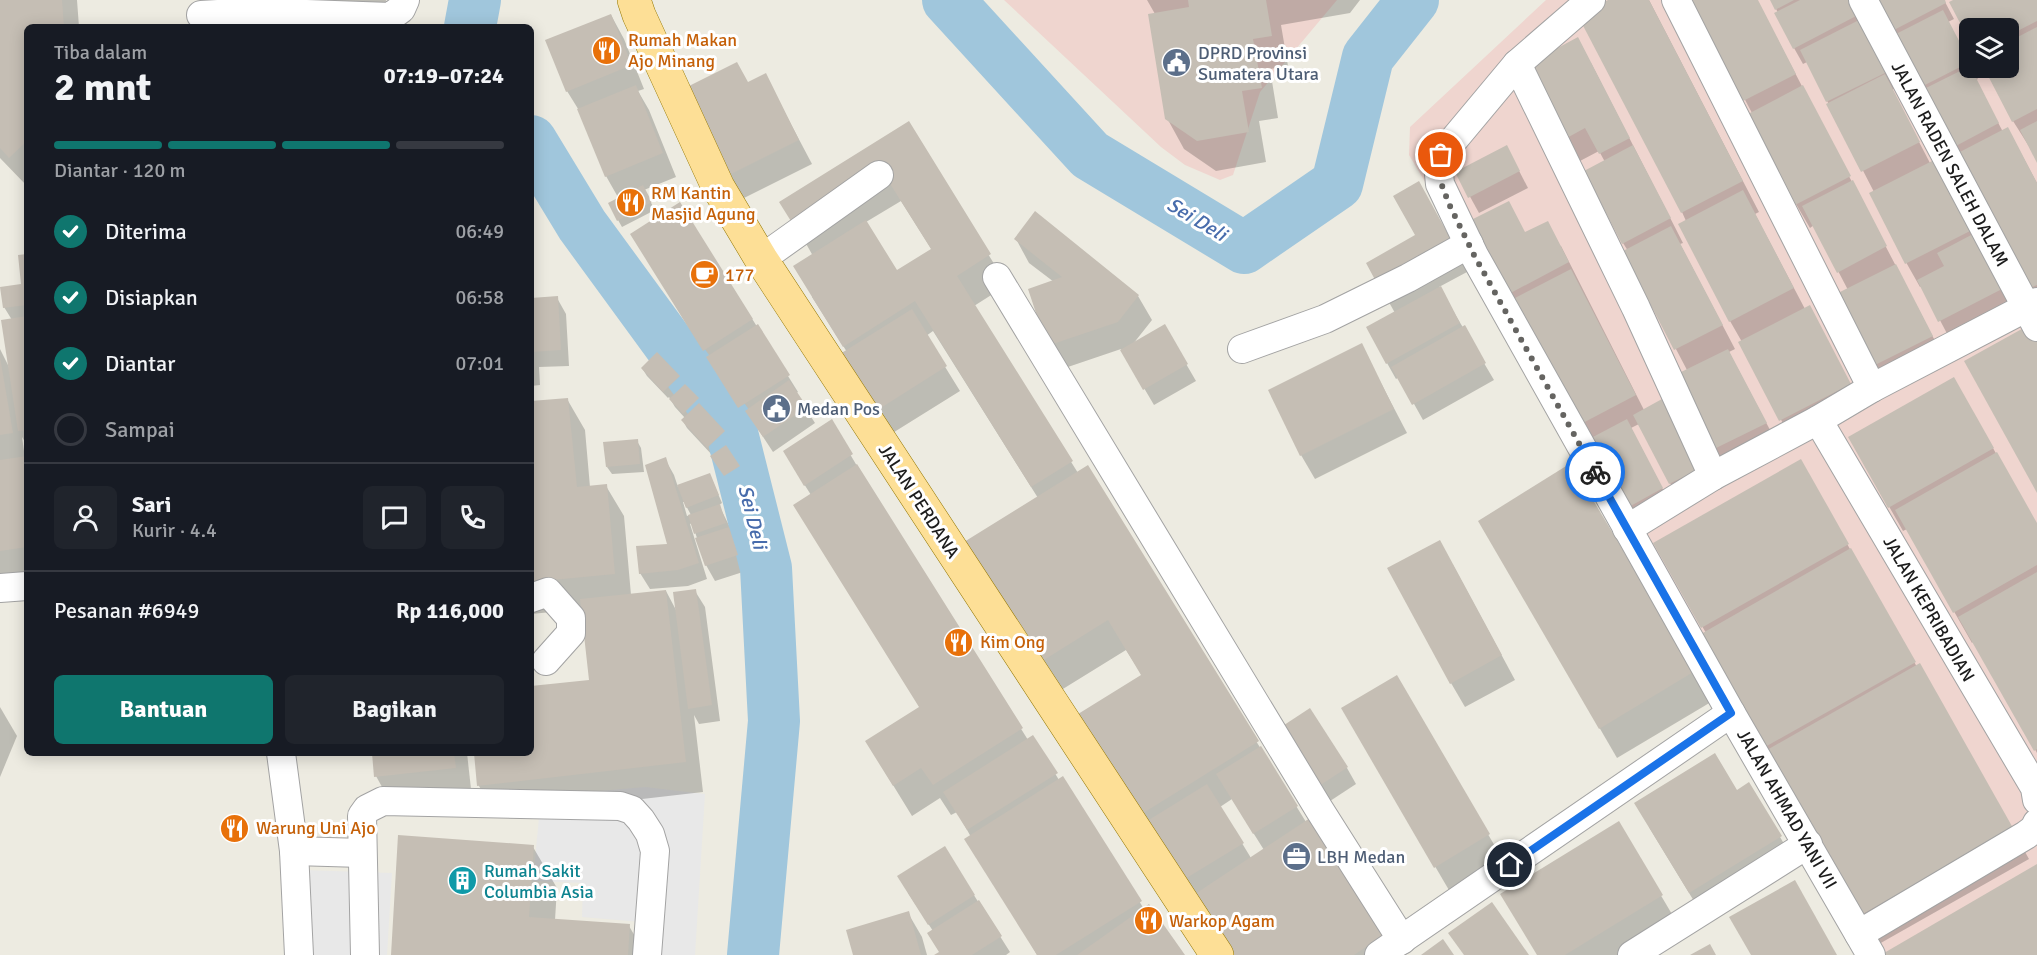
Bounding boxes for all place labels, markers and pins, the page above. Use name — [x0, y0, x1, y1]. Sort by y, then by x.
place label: Rumah Makan Ajo Minang — [628, 29, 737, 72]
restaurant icon: Rumah Makan Ajo Minang — [591, 34, 623, 66]
place label: DPRD Provinsi Sumatera Utara — [1198, 42, 1319, 85]
public building icon: DPRD Provinsi Sumatera Utara — [1161, 47, 1193, 79]
pin — [1415, 129, 1466, 180]
place label: RM Kantin Masjid Agung — [651, 182, 756, 225]
restaurant icon: RM Kantin Masjid Agung — [614, 187, 646, 219]
cafe icon: 177 — [688, 259, 720, 291]
place label: 177 — [725, 264, 754, 286]
public building icon: Medan Pos — [760, 393, 792, 425]
place label: Medan Pos — [797, 398, 880, 420]
restaurant icon: Kim Ong — [943, 626, 975, 658]
place label: Kim Ong — [980, 631, 1045, 653]
restaurant icon: Warung Uni Ajo — [219, 812, 251, 844]
place label: Warung Uni Ajo — [256, 817, 376, 839]
pin — [1484, 839, 1535, 890]
office icon: LBH Medan — [1280, 841, 1312, 873]
place label: LBH Medan — [1317, 846, 1405, 868]
place label: Rumah Sakit Columbia Asia — [484, 860, 594, 903]
building icon: Rumah Sakit Columbia Asia — [447, 865, 479, 897]
restaurant icon: Warkop Agam — [1132, 905, 1164, 937]
place label: Warkop Agam — [1169, 910, 1275, 932]

